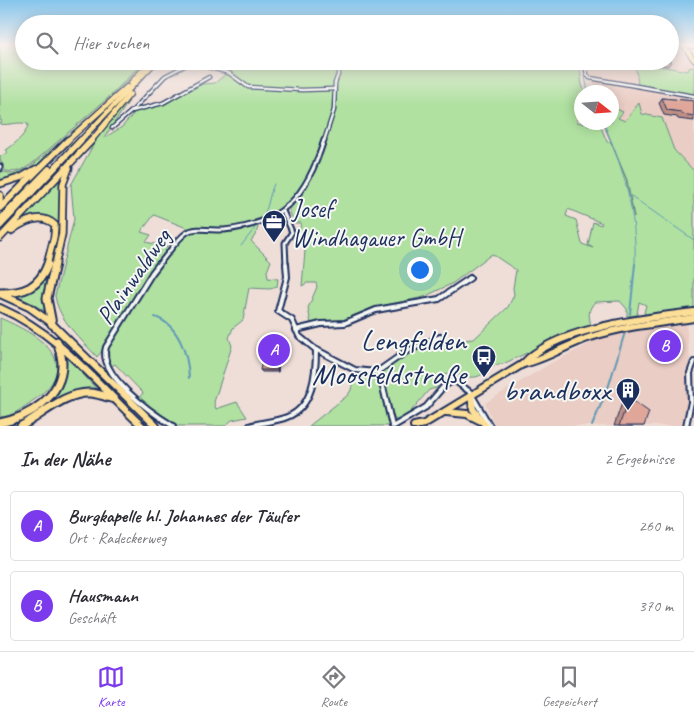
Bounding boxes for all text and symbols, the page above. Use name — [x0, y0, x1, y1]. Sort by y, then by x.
search box — [15, 15, 679, 70]
icon: search — [33, 29, 61, 57]
text: Hier suchen — [73, 31, 149, 55]
north arrow — [574, 85, 619, 130]
place label: Josef Windhagauer GmbH — [291, 193, 464, 254]
office icon: Josef Windhagauer GmbH — [261, 209, 287, 243]
street label: Plainwaldweg — [89, 221, 179, 331]
your location — [407, 257, 433, 283]
place label: Lengfelden Moosfeldstraße — [312, 321, 468, 393]
pin: B — [649, 327, 681, 365]
pin: A — [258, 331, 290, 369]
bus stop icon: Lengfelden Moosfeldstraße — [471, 344, 497, 378]
place label: brandboxx — [504, 371, 613, 409]
building icon: brandboxx — [615, 377, 641, 411]
text: In der Nähe — [20, 446, 110, 472]
text: 2 Ergebnisse — [605, 449, 674, 469]
text: Burgkapelle hl. Johannes der Täufer — [68, 504, 299, 528]
text: A — [33, 516, 41, 536]
text: 260 m — [639, 516, 673, 536]
text: Ort · Radeckerweg — [68, 528, 166, 548]
text: Hausmann — [68, 584, 138, 608]
text: B — [33, 596, 41, 616]
text: 370 m — [639, 596, 673, 616]
text: Geschäft — [68, 608, 116, 628]
tab: Karte — [97, 663, 125, 710]
tab: Route — [320, 663, 348, 710]
tab: Gespeichert — [542, 663, 597, 710]

